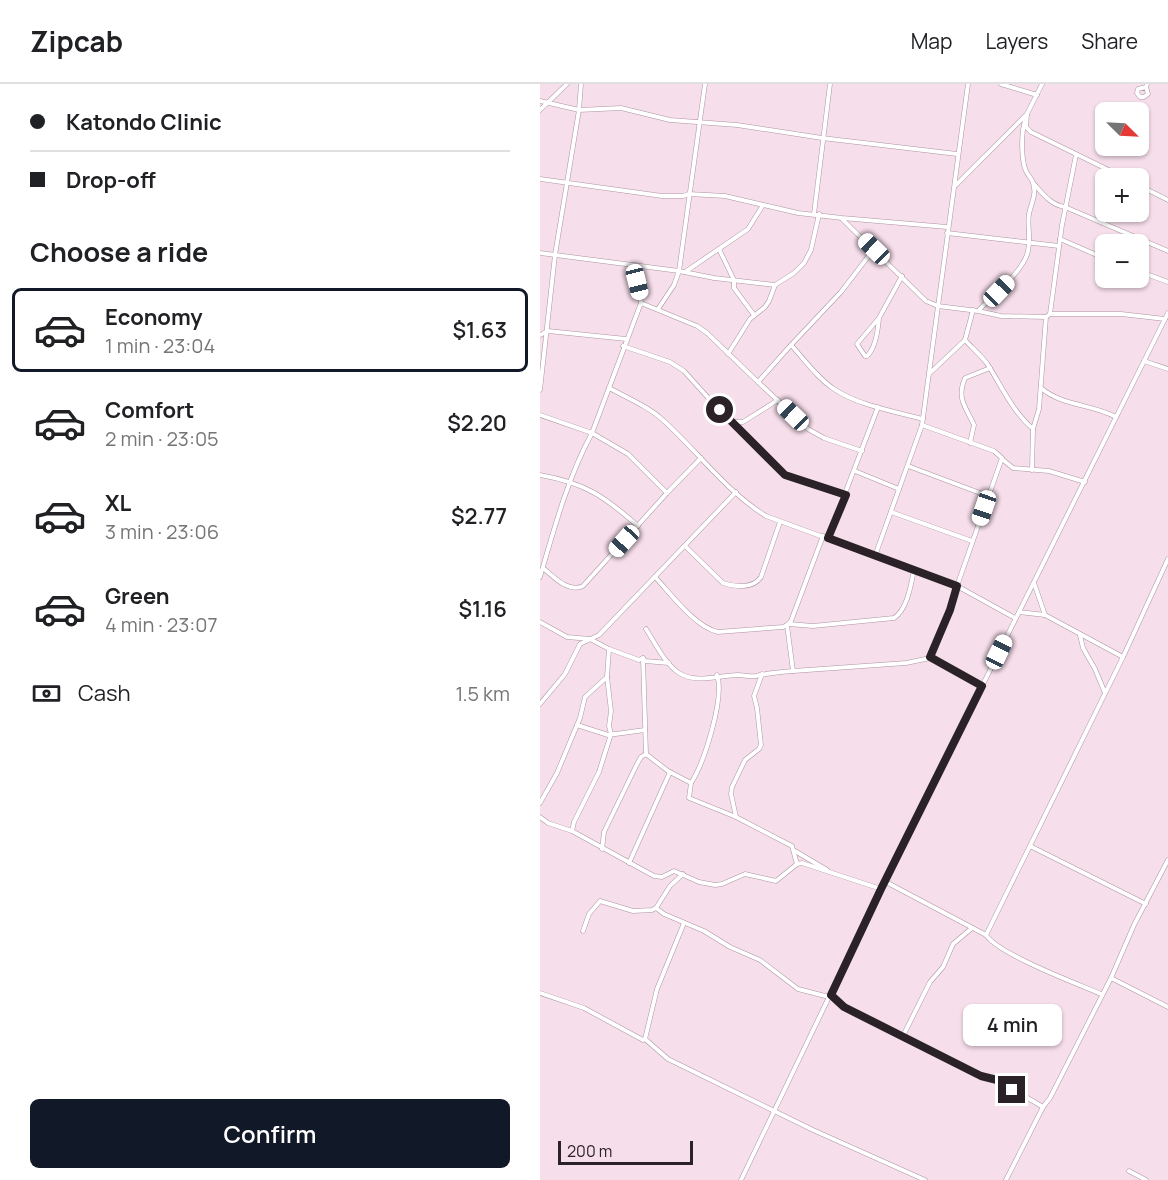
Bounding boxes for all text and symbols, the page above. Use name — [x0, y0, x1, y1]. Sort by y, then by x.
text: Zipcab — [30, 22, 123, 60]
text: Map — [911, 27, 952, 55]
text: Layers — [985, 27, 1048, 55]
text: Share — [1081, 27, 1138, 55]
north arrow — [1095, 102, 1149, 156]
map controls — [1095, 102, 1149, 288]
text: Katondo Clinic — [66, 107, 222, 137]
text: Drop-off — [66, 165, 156, 195]
button: + — [1095, 168, 1149, 222]
car — [855, 230, 893, 268]
text: Choose a ride — [30, 233, 208, 270]
button: − — [1095, 234, 1149, 288]
car — [624, 262, 650, 302]
car — [980, 272, 1018, 310]
text: Economy — [105, 302, 203, 332]
icon: car — [33, 303, 87, 357]
text: $1.63 — [453, 315, 507, 345]
text: 1 min · 23:04 — [105, 332, 215, 359]
text: Comfort — [105, 395, 194, 425]
icon: car — [33, 396, 87, 450]
route start — [706, 396, 733, 423]
car — [774, 396, 812, 434]
text: $2.20 — [447, 408, 507, 438]
text: 2 min · 23:05 — [105, 425, 219, 452]
text: XL — [105, 488, 131, 518]
car — [970, 488, 998, 528]
icon: car — [33, 489, 87, 543]
text: $2.77 — [451, 501, 507, 531]
text: 3 min · 23:06 — [105, 518, 219, 545]
car — [605, 522, 643, 560]
text: Green — [105, 581, 170, 611]
icon: car — [33, 582, 87, 636]
text: $1.16 — [458, 594, 507, 624]
text: 4 min · 23:07 — [105, 611, 218, 638]
car — [983, 632, 1015, 672]
icon: cash — [30, 677, 63, 710]
text: Cash — [78, 678, 131, 708]
text: 1.5 km — [456, 680, 510, 707]
callout: 4 min — [962, 1003, 1062, 1045]
text: 4 min — [987, 1011, 1038, 1038]
route end — [998, 1076, 1025, 1103]
button: Confirm — [30, 1099, 510, 1168]
scale bar — [558, 1138, 693, 1166]
text: 200 m — [567, 1140, 612, 1162]

